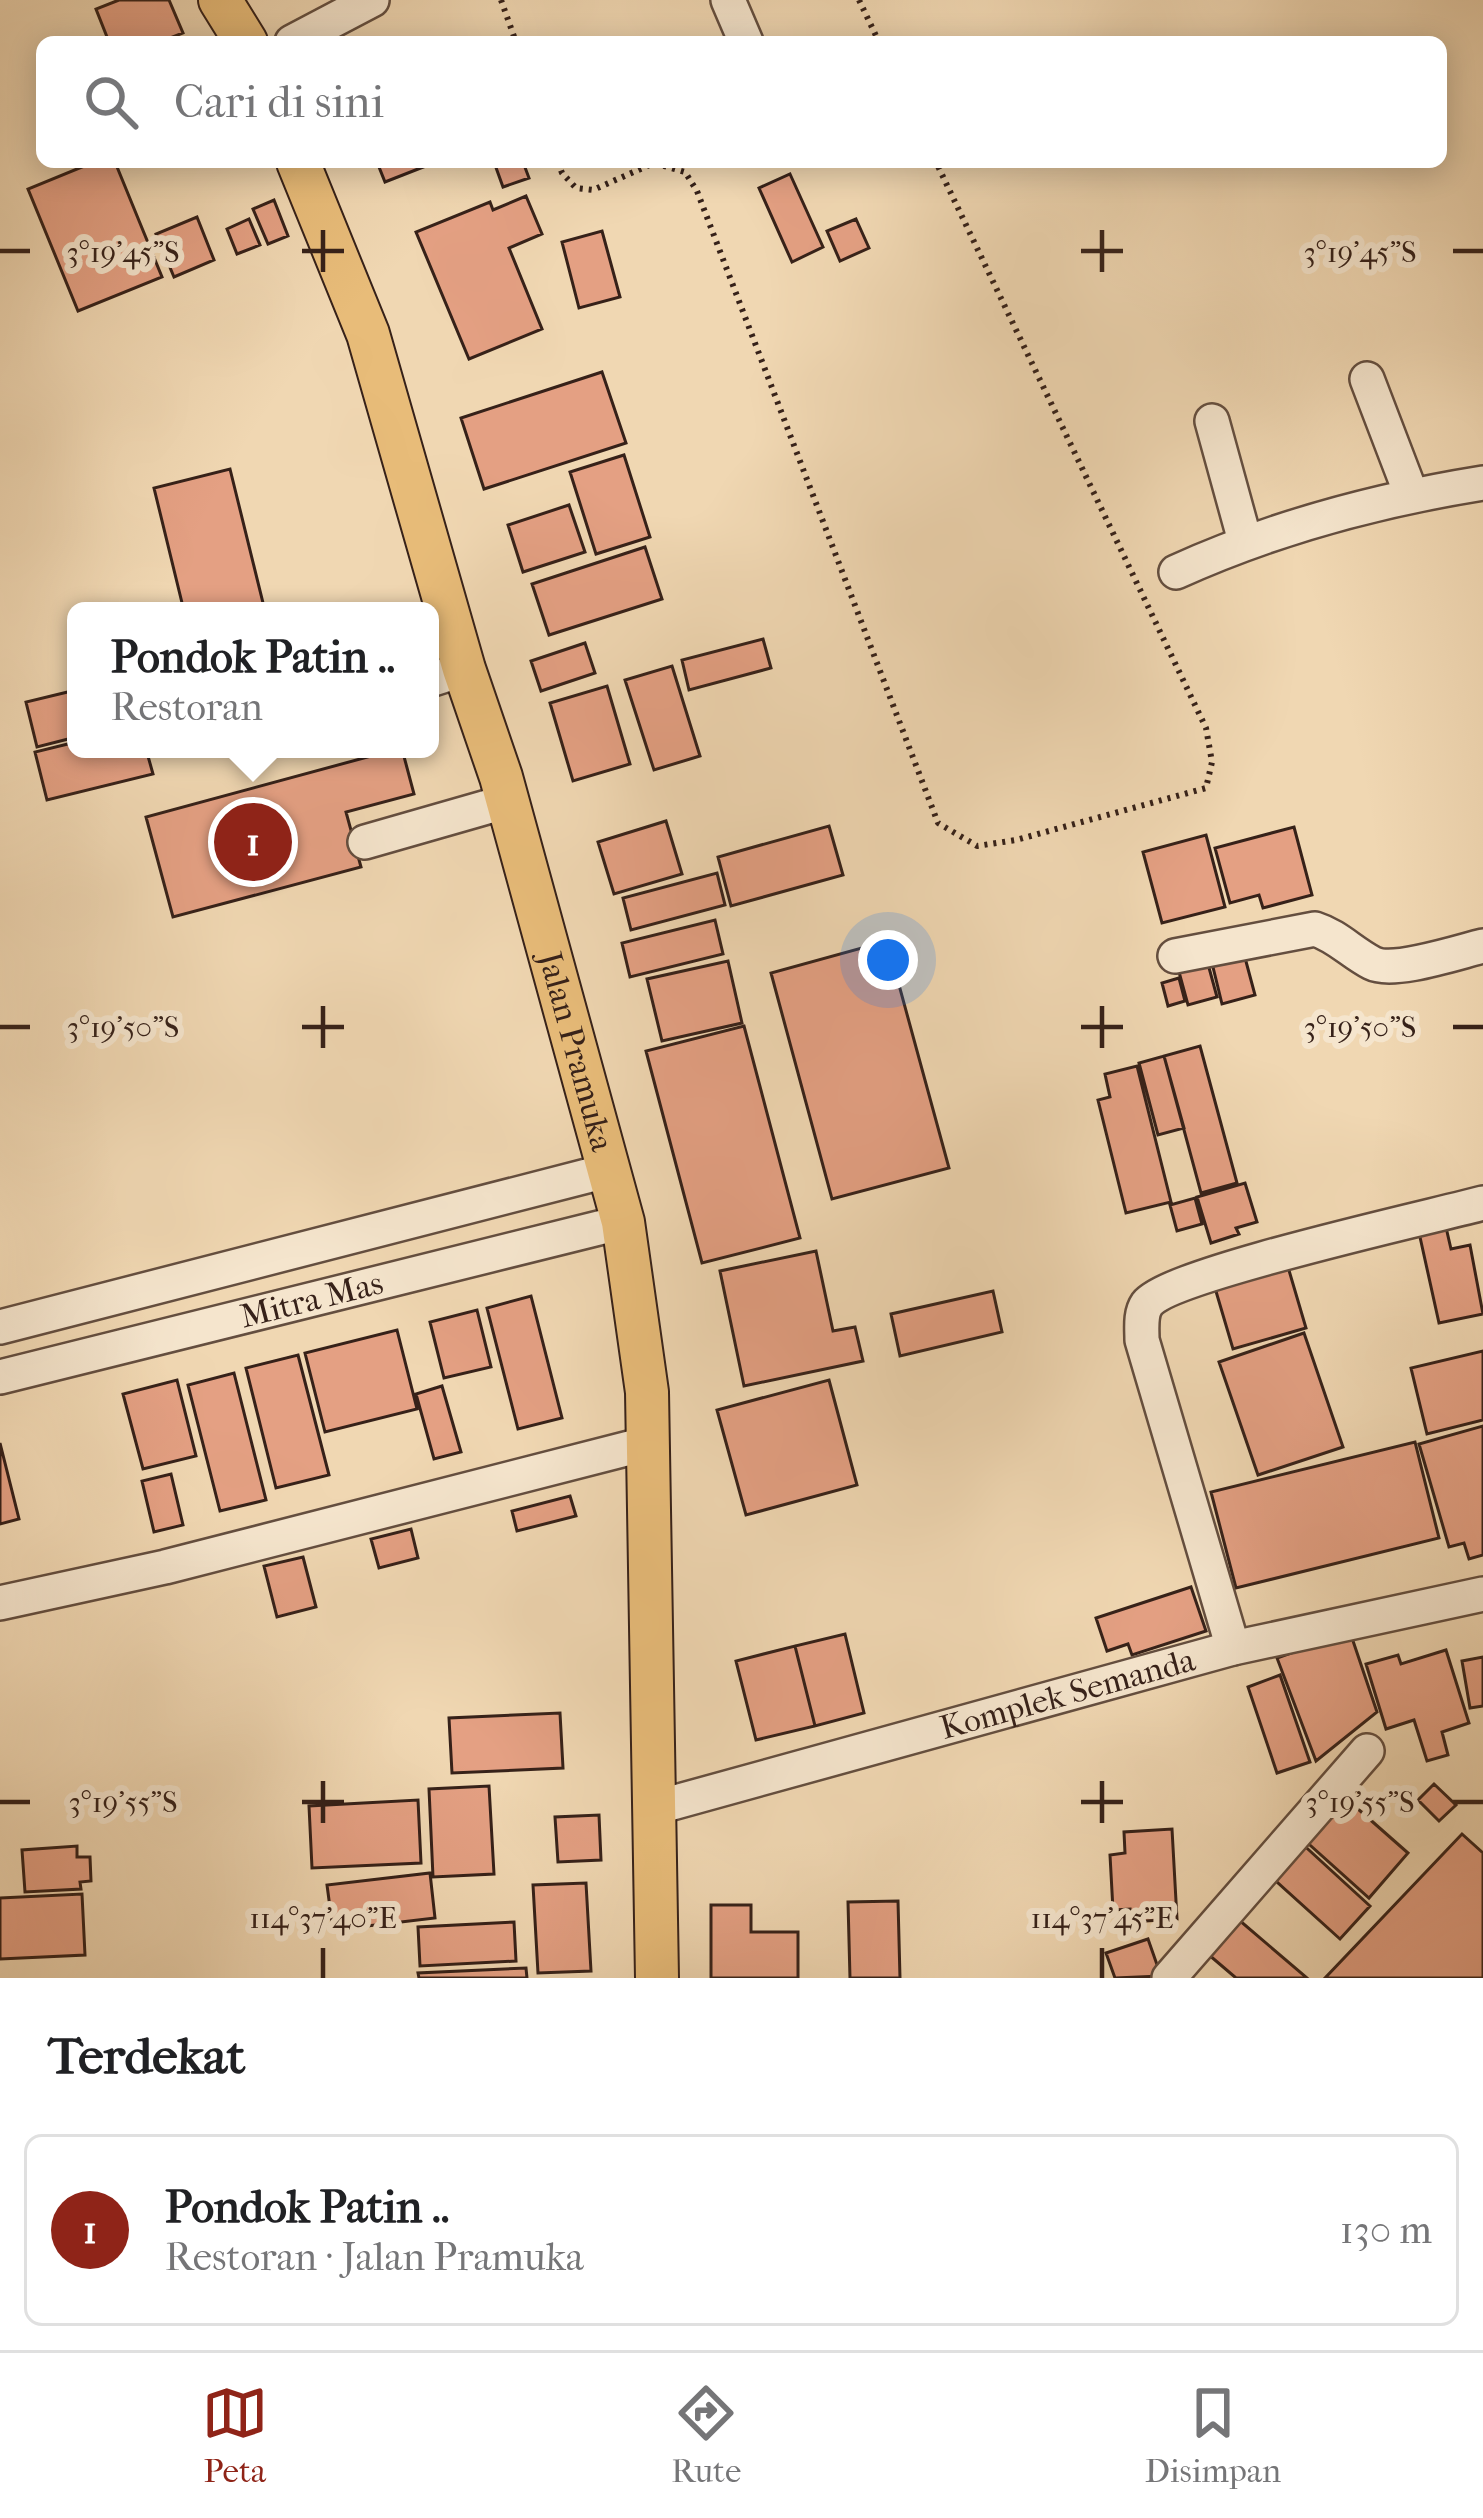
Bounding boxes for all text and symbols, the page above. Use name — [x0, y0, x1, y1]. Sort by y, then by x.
search box — [36, 36, 1447, 168]
icon: search — [78, 69, 144, 135]
text: Cari di sini — [174, 76, 384, 129]
text: 3°19'45"S — [66, 235, 180, 270]
text: 3°19'45"S — [1303, 235, 1417, 270]
popup — [67, 602, 439, 758]
text: Pondok Patin .. — [111, 631, 395, 684]
text: Restoran — [111, 684, 263, 730]
pin: 1 — [214, 797, 292, 887]
your location — [858, 930, 918, 990]
street label: Jalan Pramuka — [530, 945, 622, 1156]
text: 3°19'50"S — [67, 1010, 179, 1045]
text: 3°19'50"S — [1304, 1010, 1416, 1045]
street label: Mitra Mas — [236, 1263, 387, 1336]
street label: Komplek Semanda — [936, 1640, 1200, 1748]
text: 3°19'55"S — [68, 1785, 178, 1820]
text: 3°19'55"S — [1305, 1785, 1415, 1820]
text: 114°37'40"E — [249, 1901, 397, 1936]
text: 114°37'45"E — [1030, 1901, 1174, 1936]
text: Terdekat — [48, 2026, 245, 2086]
text: Pondok Patin .. — [165, 2181, 449, 2234]
text: 1 — [83, 2207, 97, 2253]
text: 130 m — [1340, 2207, 1432, 2253]
text: Restoran · Jalan Pramuka — [165, 2234, 584, 2280]
tab: Peta — [202, 2380, 268, 2491]
tab: Rute — [671, 2380, 741, 2491]
tab: Disimpan — [1145, 2380, 1281, 2491]

